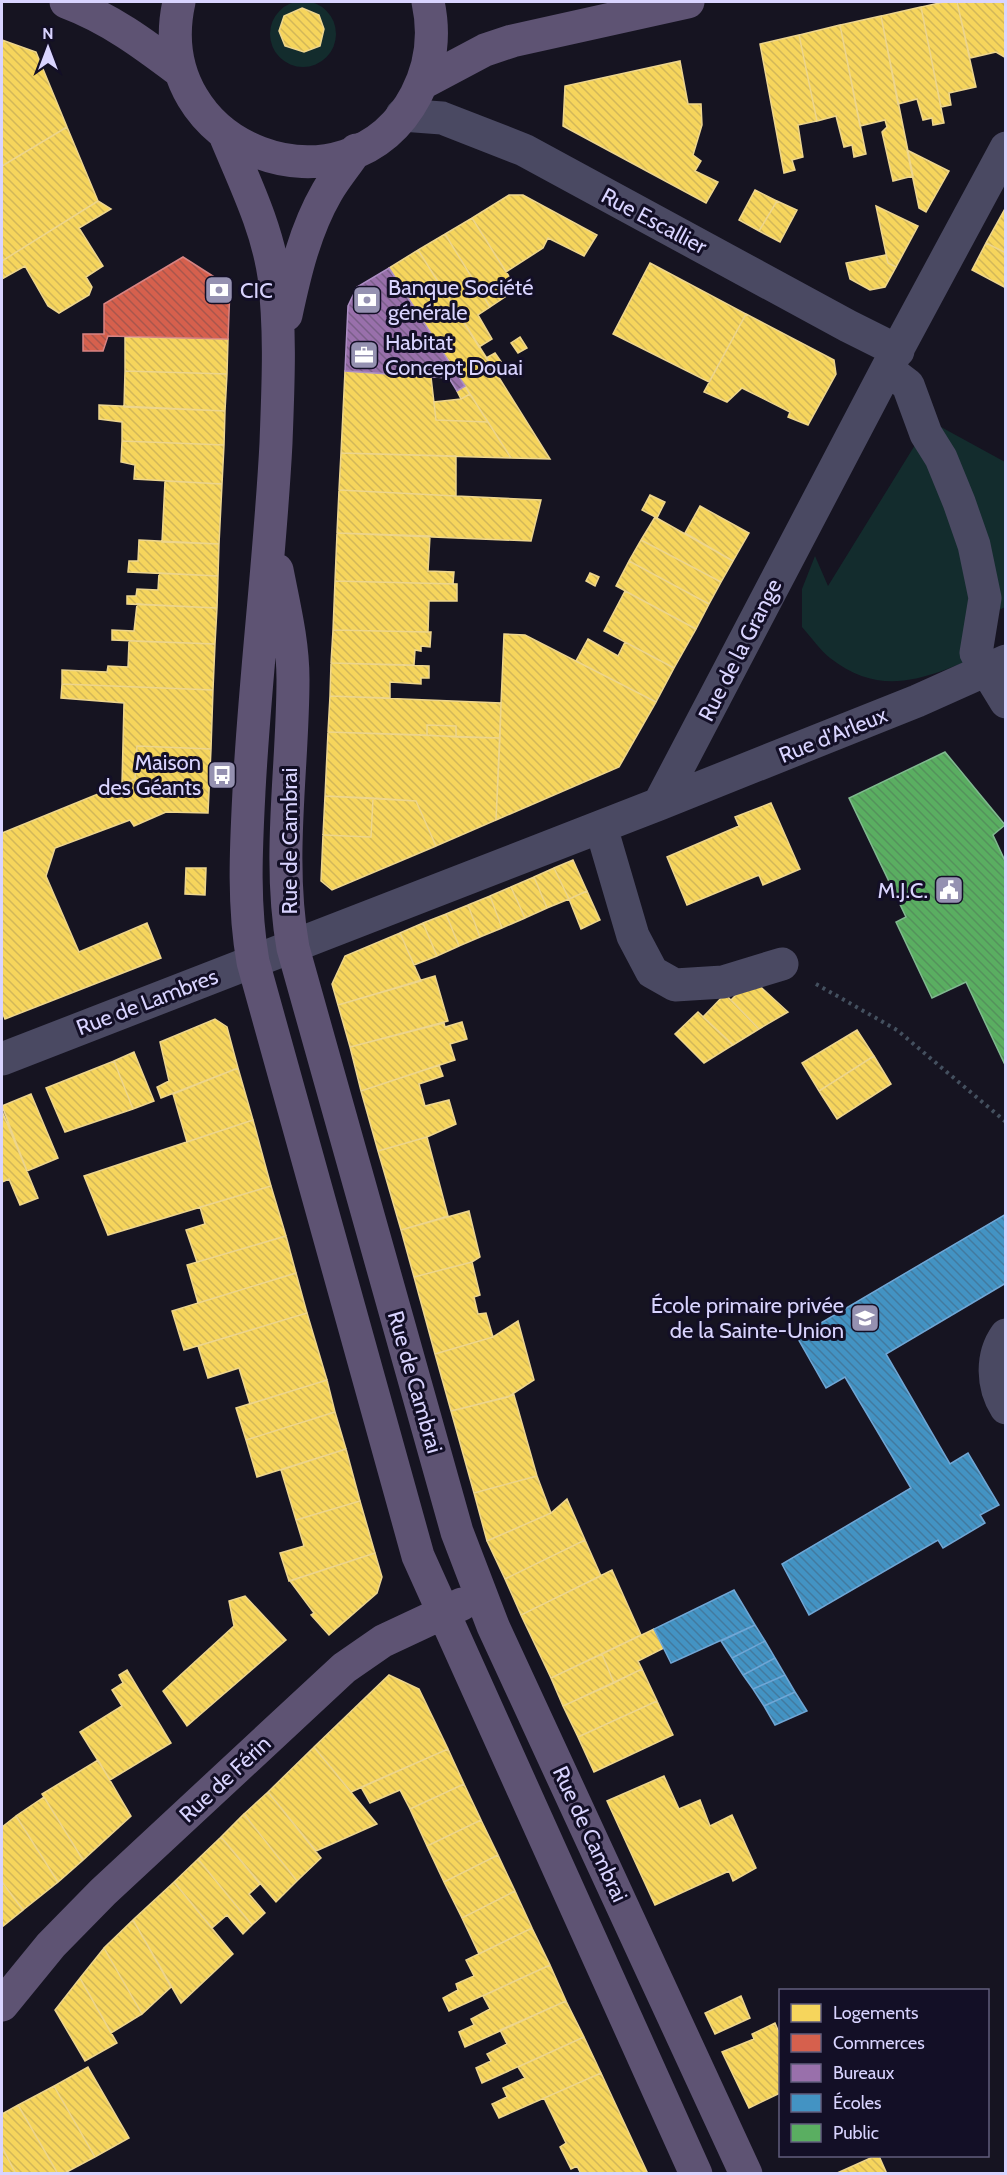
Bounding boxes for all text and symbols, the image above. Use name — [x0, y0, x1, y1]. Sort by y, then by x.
north arrow — [18, 18, 78, 78]
text: N — [42, 24, 54, 43]
street label: Rue Escallier — [597, 182, 711, 260]
bank icon: CIC — [203, 274, 235, 306]
place label: Banque Société générale — [388, 274, 533, 326]
place label: CIC — [240, 277, 273, 304]
bank icon: Banque Société générale — [351, 284, 383, 316]
place label: Habitat Concept Douai — [385, 329, 523, 381]
office icon: Habitat Concept Douai — [348, 339, 380, 371]
street label: Rue de la Grange — [692, 574, 788, 726]
street label: Rue d'Arleux — [775, 701, 892, 769]
place label: Maison des Géants — [98, 749, 201, 801]
bus stop icon: Maison des Géants — [206, 759, 238, 791]
street label: Rue de Cambrai — [276, 768, 303, 914]
public building icon: M.J.C. — [933, 874, 965, 906]
place label: M.J.C. — [878, 877, 928, 904]
street label: Rue de Lambres — [72, 963, 222, 1041]
place label: École primaire privée de la Sainte-Union — [651, 1292, 844, 1344]
school or university icon: École primaire privée de la Sainte-Union — [849, 1302, 881, 1334]
street label: Rue de Cambrai — [382, 1308, 448, 1456]
street label: Rue de Férin — [174, 1730, 276, 1828]
street label: Rue de Cambrai — [547, 1762, 633, 1906]
legend — [779, 1989, 989, 2157]
text: Logements — [833, 2002, 918, 2024]
text: Commerces — [833, 2032, 925, 2054]
text: Bureaux — [833, 2062, 895, 2084]
text: Écoles — [833, 2092, 881, 2114]
text: Public — [833, 2122, 879, 2144]

